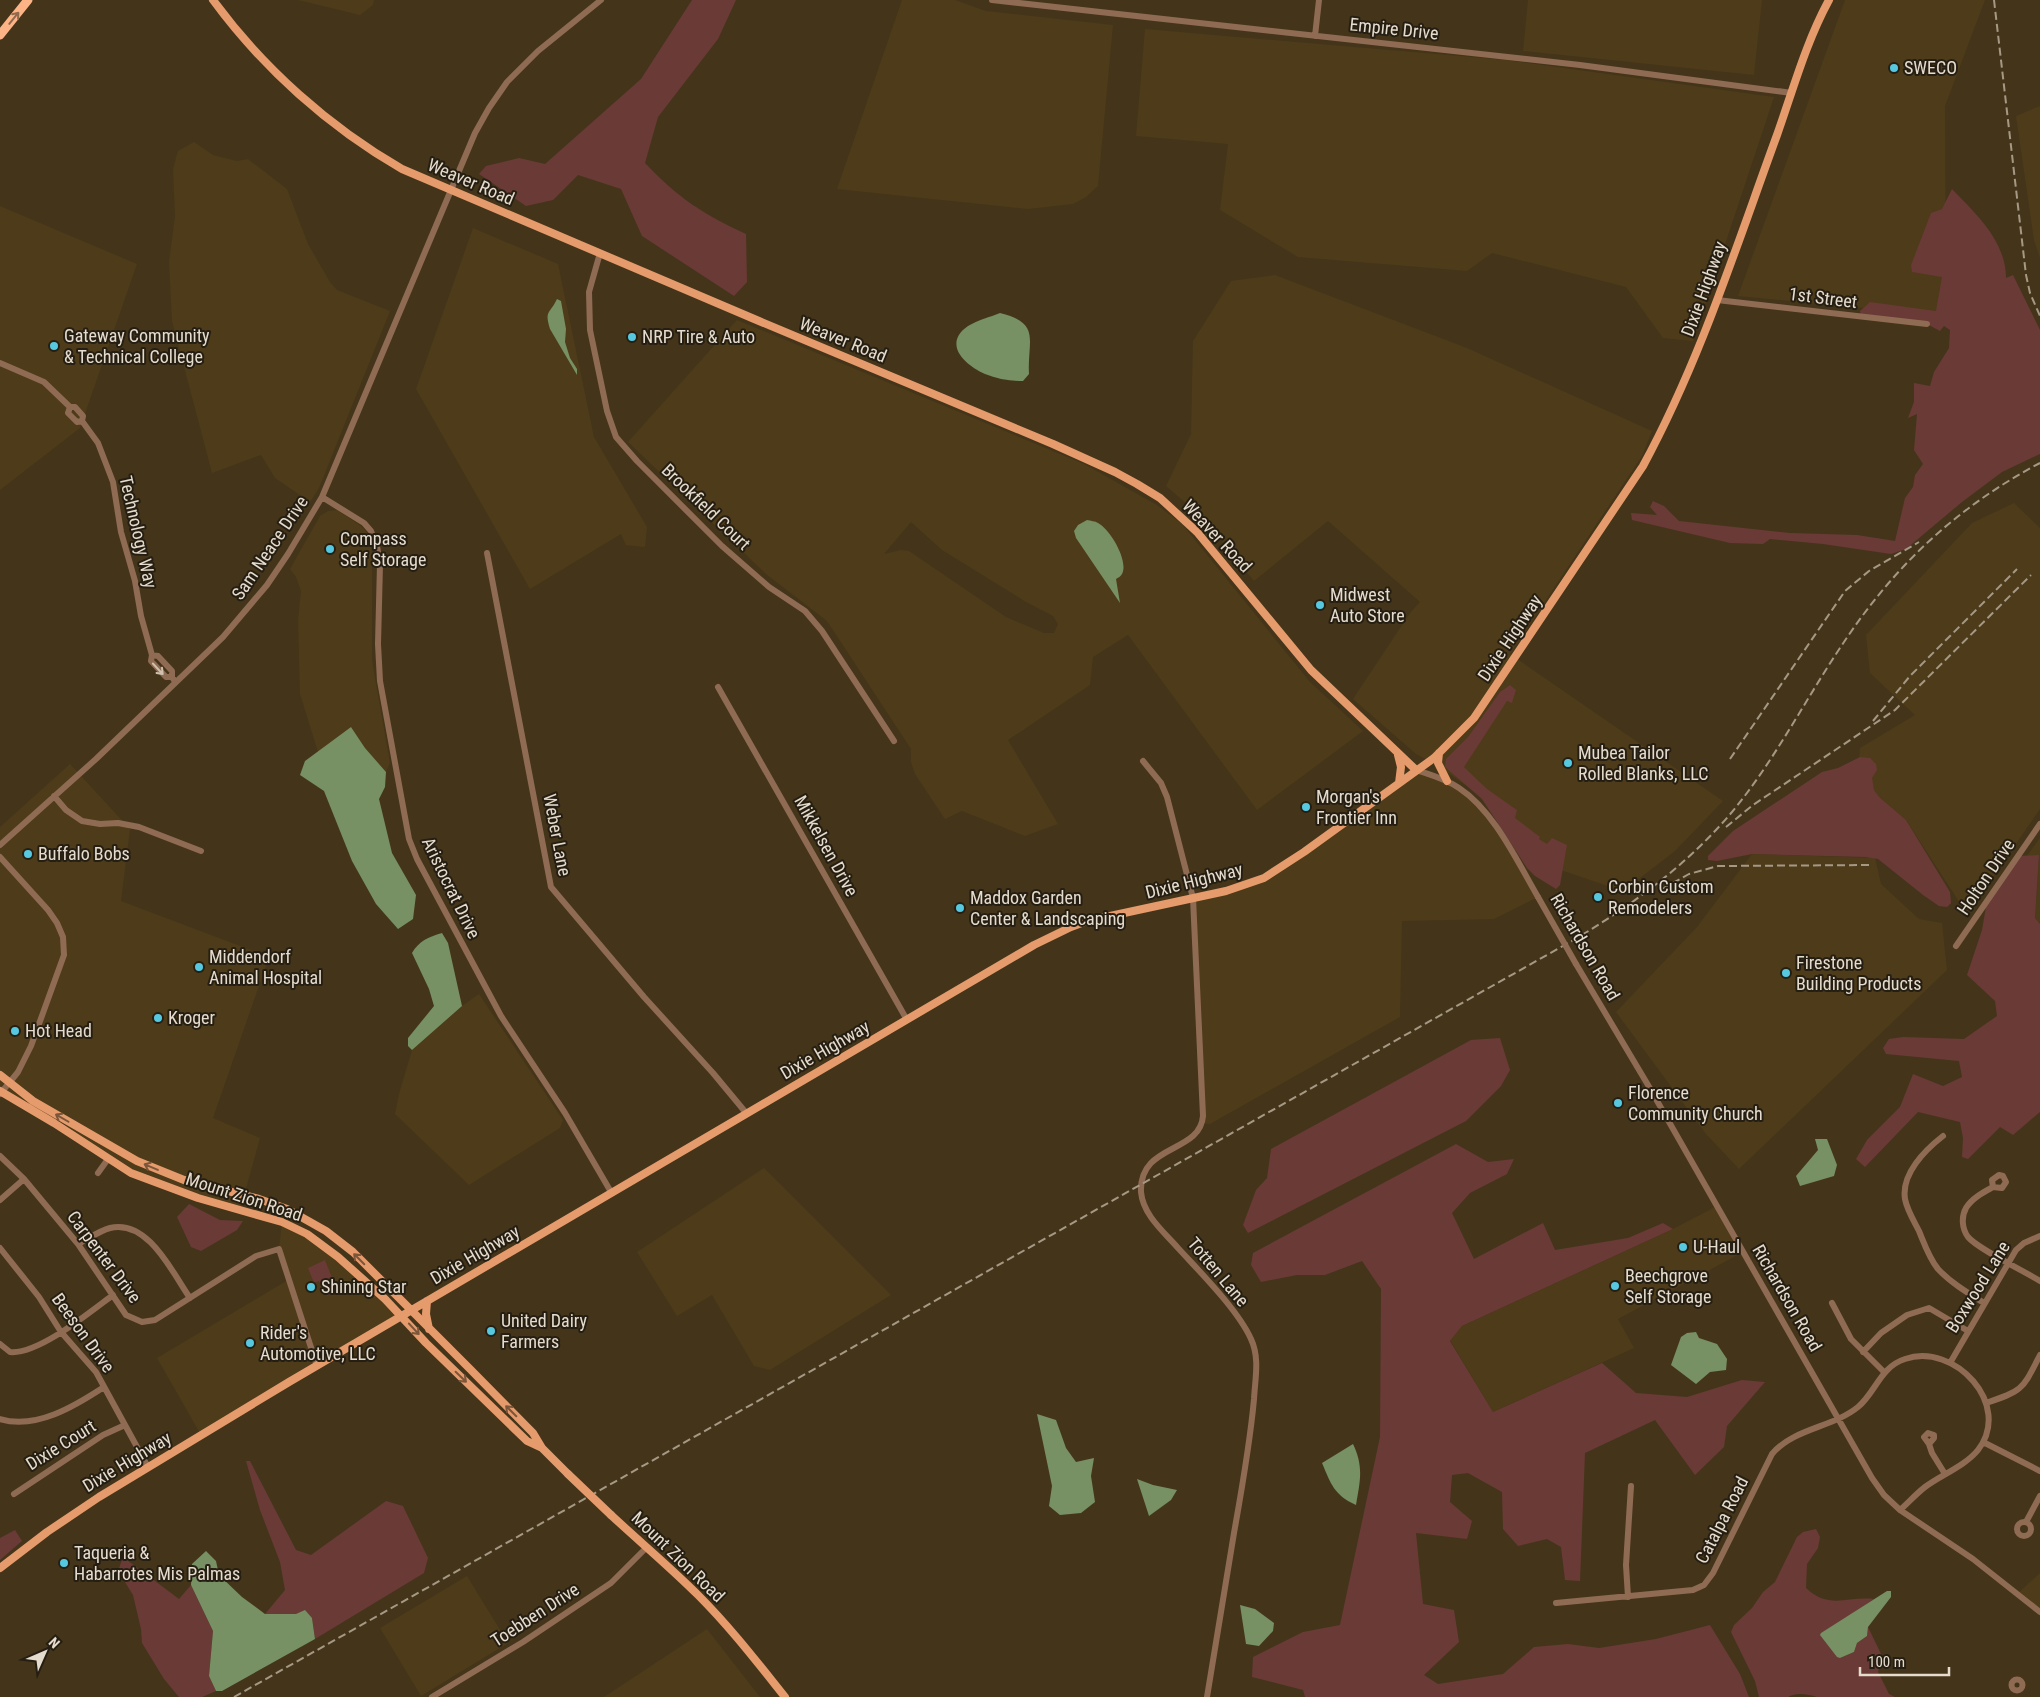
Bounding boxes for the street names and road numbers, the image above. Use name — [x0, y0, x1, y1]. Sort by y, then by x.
street label: Empire Drive — [1349, 13, 1440, 44]
street label: Weaver Road — [425, 154, 518, 209]
street label: Dixie Highway — [1677, 238, 1731, 339]
street label: 1st Street — [1788, 283, 1858, 312]
street label: Weaver Road — [797, 313, 890, 367]
street label: Brookfield Court — [658, 459, 755, 554]
street label: Technology Way — [115, 474, 162, 591]
street label: Sam Neace Drive — [227, 492, 312, 604]
street label: Weaver Road — [1178, 495, 1256, 577]
street label: Dixie Highway — [1473, 590, 1546, 685]
street label: Weber Lane — [539, 792, 576, 878]
street label: Mikkelsen Drive — [790, 792, 863, 900]
street label: Aristocrat Drive — [418, 834, 485, 942]
street label: Holton Drive — [1952, 835, 2019, 919]
street label: Dixie Highway — [1143, 858, 1245, 903]
street label: Richardson Road — [1546, 890, 1624, 1004]
street label: Dixie Highway — [776, 1015, 874, 1084]
street label: Mount Zion Road — [183, 1168, 305, 1225]
street label: Carpenter Drive — [63, 1207, 146, 1307]
street label: Dixie Highway — [426, 1220, 524, 1289]
street label: Totten Lane — [1183, 1233, 1253, 1311]
street label: Boxwood Lane — [1941, 1237, 2014, 1336]
street label: Richardson Road — [1748, 1241, 1826, 1355]
street label: Beeson Drive — [48, 1289, 119, 1376]
street label: Dixie Court — [22, 1415, 99, 1474]
street label: Dixie Highway — [79, 1427, 175, 1496]
street label: Catalpa Road — [1691, 1473, 1752, 1567]
street label: Mount Zion Road — [628, 1507, 729, 1606]
street label: Toebben Drive — [487, 1578, 583, 1651]

